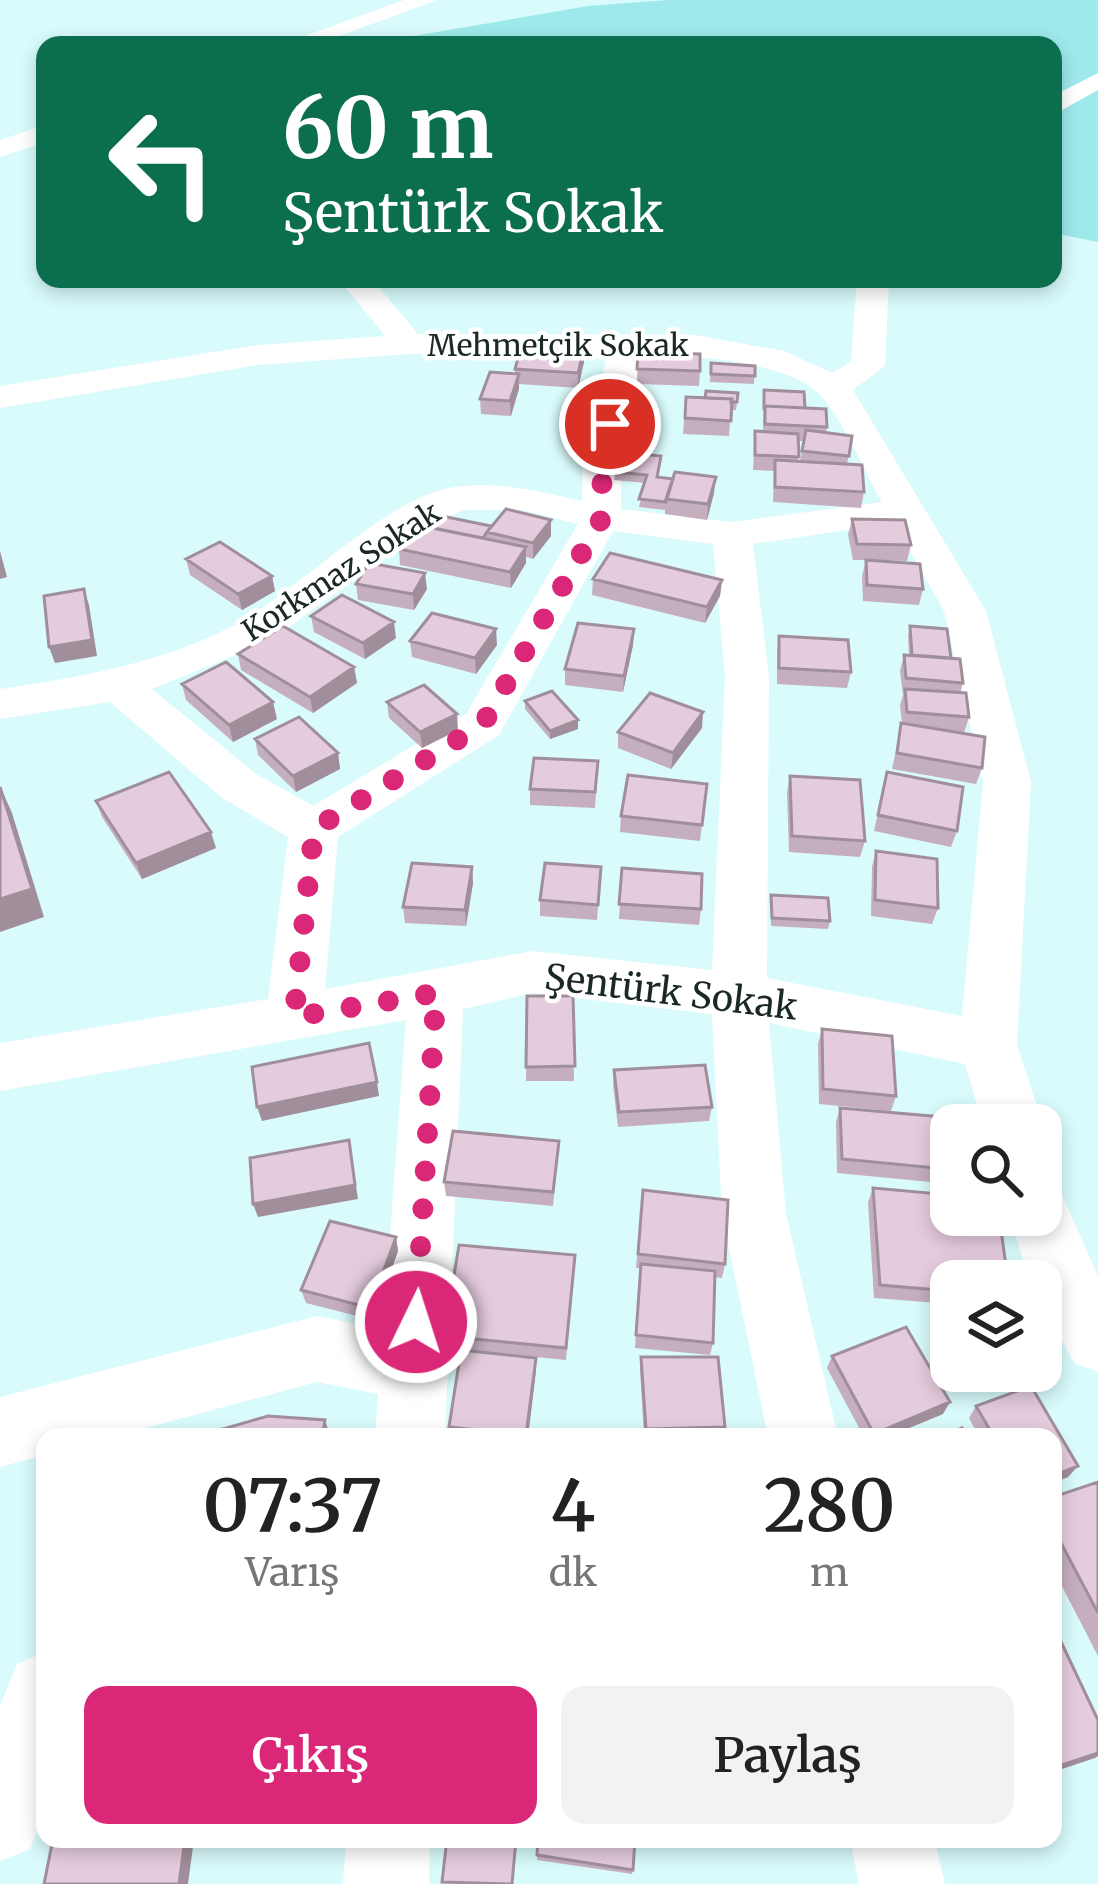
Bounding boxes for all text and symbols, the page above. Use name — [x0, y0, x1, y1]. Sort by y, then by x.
text: 60 m — [282, 75, 493, 181]
icon: left — [84, 84, 240, 240]
text: Şentürk Sokak — [282, 179, 663, 247]
street label: Mehmetçik Sokak — [427, 326, 689, 364]
pin — [559, 373, 661, 475]
icon: arrive — [577, 391, 643, 457]
street label: Korkmaz Sokak — [235, 493, 447, 649]
street label: Şentürk Sokak — [542, 954, 800, 1030]
map controls — [930, 1104, 1062, 1392]
button: search — [930, 1104, 1062, 1236]
position arrow — [353, 1259, 479, 1385]
button: layers — [930, 1260, 1062, 1392]
text: 07:37 — [203, 1460, 382, 1551]
text: 4 — [550, 1460, 595, 1551]
text: 280 — [763, 1460, 895, 1551]
text: Varış — [245, 1548, 340, 1597]
text: dk — [549, 1548, 597, 1597]
text: m — [810, 1548, 849, 1597]
button: Çıkış — [84, 1686, 537, 1824]
button: Paylaş — [561, 1686, 1014, 1824]

